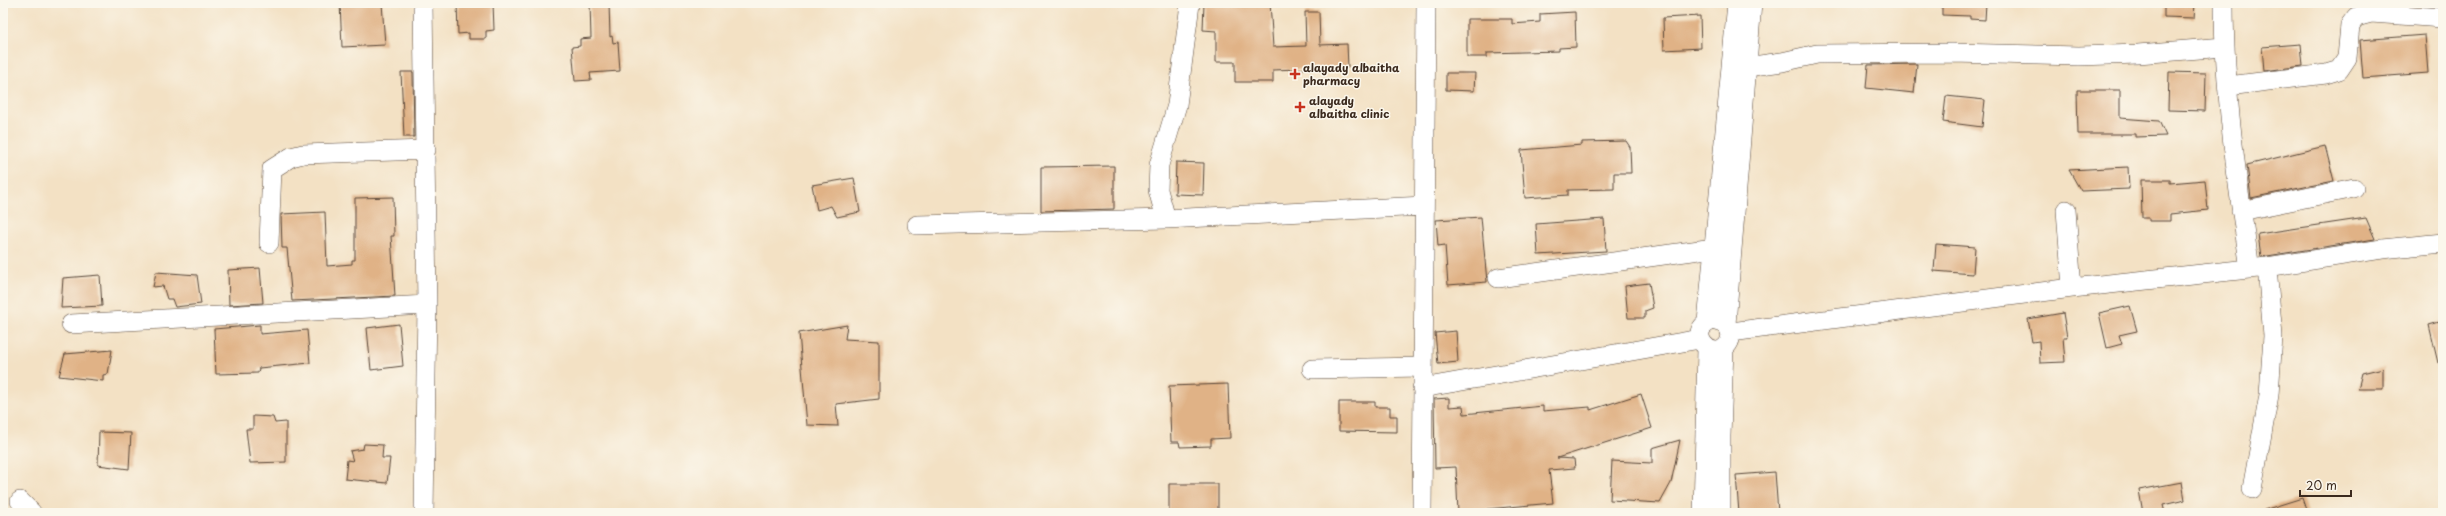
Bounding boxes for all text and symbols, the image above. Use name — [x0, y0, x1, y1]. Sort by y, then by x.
place label: alayady albaitha pharmacy — [1303, 59, 1400, 89]
marker: alayady albaitha pharmacy — [1290, 69, 1300, 79]
place label: alayady albaitha clinic — [1309, 92, 1389, 122]
marker: alayady albaitha clinic — [1294, 101, 1306, 113]
scale bar — [2300, 472, 2351, 498]
text: 20 m — [2306, 476, 2337, 494]

